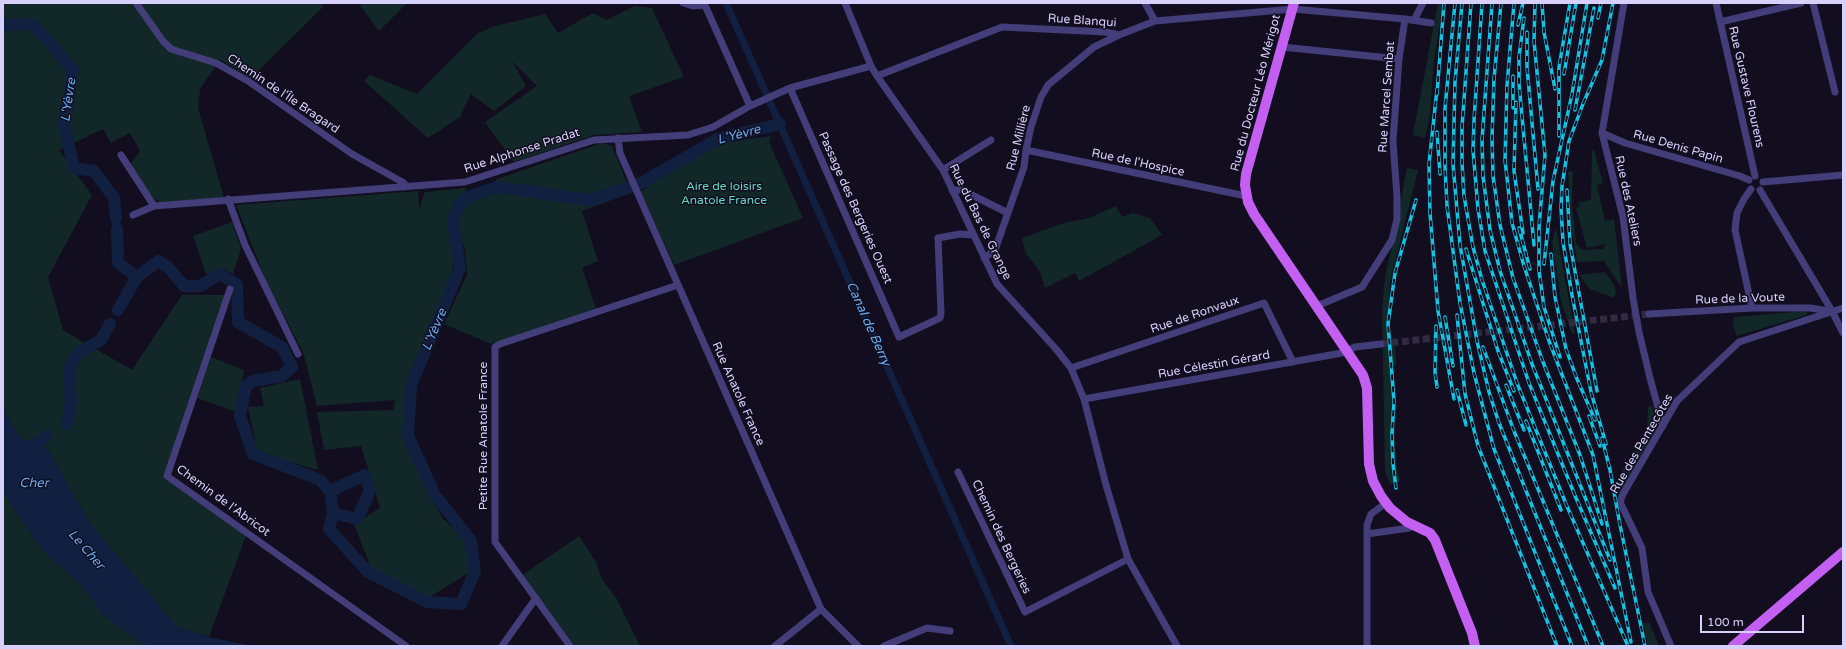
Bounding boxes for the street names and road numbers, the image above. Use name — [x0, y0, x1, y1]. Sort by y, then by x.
street label: Rue Blanqui — [1047, 11, 1117, 31]
street label: Rue du Docteur Léo Mérigot — [1228, 13, 1284, 173]
street label: Rue Gustave Flourens — [1725, 25, 1767, 149]
street label: Rue Marcel Sembat — [1376, 41, 1398, 153]
street label: Chemin de l'Île Bragard — [224, 51, 342, 137]
street label: Rue Millière — [1004, 104, 1034, 172]
street label: Rue Alphonse Pradat — [462, 125, 582, 177]
street label: Rue Denis Papin — [1631, 127, 1725, 167]
street label: Passage des Bergeries Ouest — [815, 130, 895, 286]
street label: Rue de l'Hospice — [1090, 146, 1186, 180]
street label: Rue des Ateliers — [1611, 154, 1645, 248]
street label: Rue du Bas de Grange — [946, 162, 1014, 282]
street label: Rue de la Voute — [1695, 290, 1785, 308]
street label: Rue de Ronvaux — [1149, 293, 1241, 337]
street label: Rue Anatole France — [709, 340, 767, 448]
street label: Rue Célestin Gérard — [1157, 348, 1271, 382]
street label: Petite Rue Anatole France — [477, 362, 491, 510]
street label: Rue des Pentecôtes — [1608, 392, 1676, 496]
street label: Chemin de l'Abricot — [173, 462, 273, 540]
street label: Chemin des Bergeries — [968, 478, 1034, 596]

